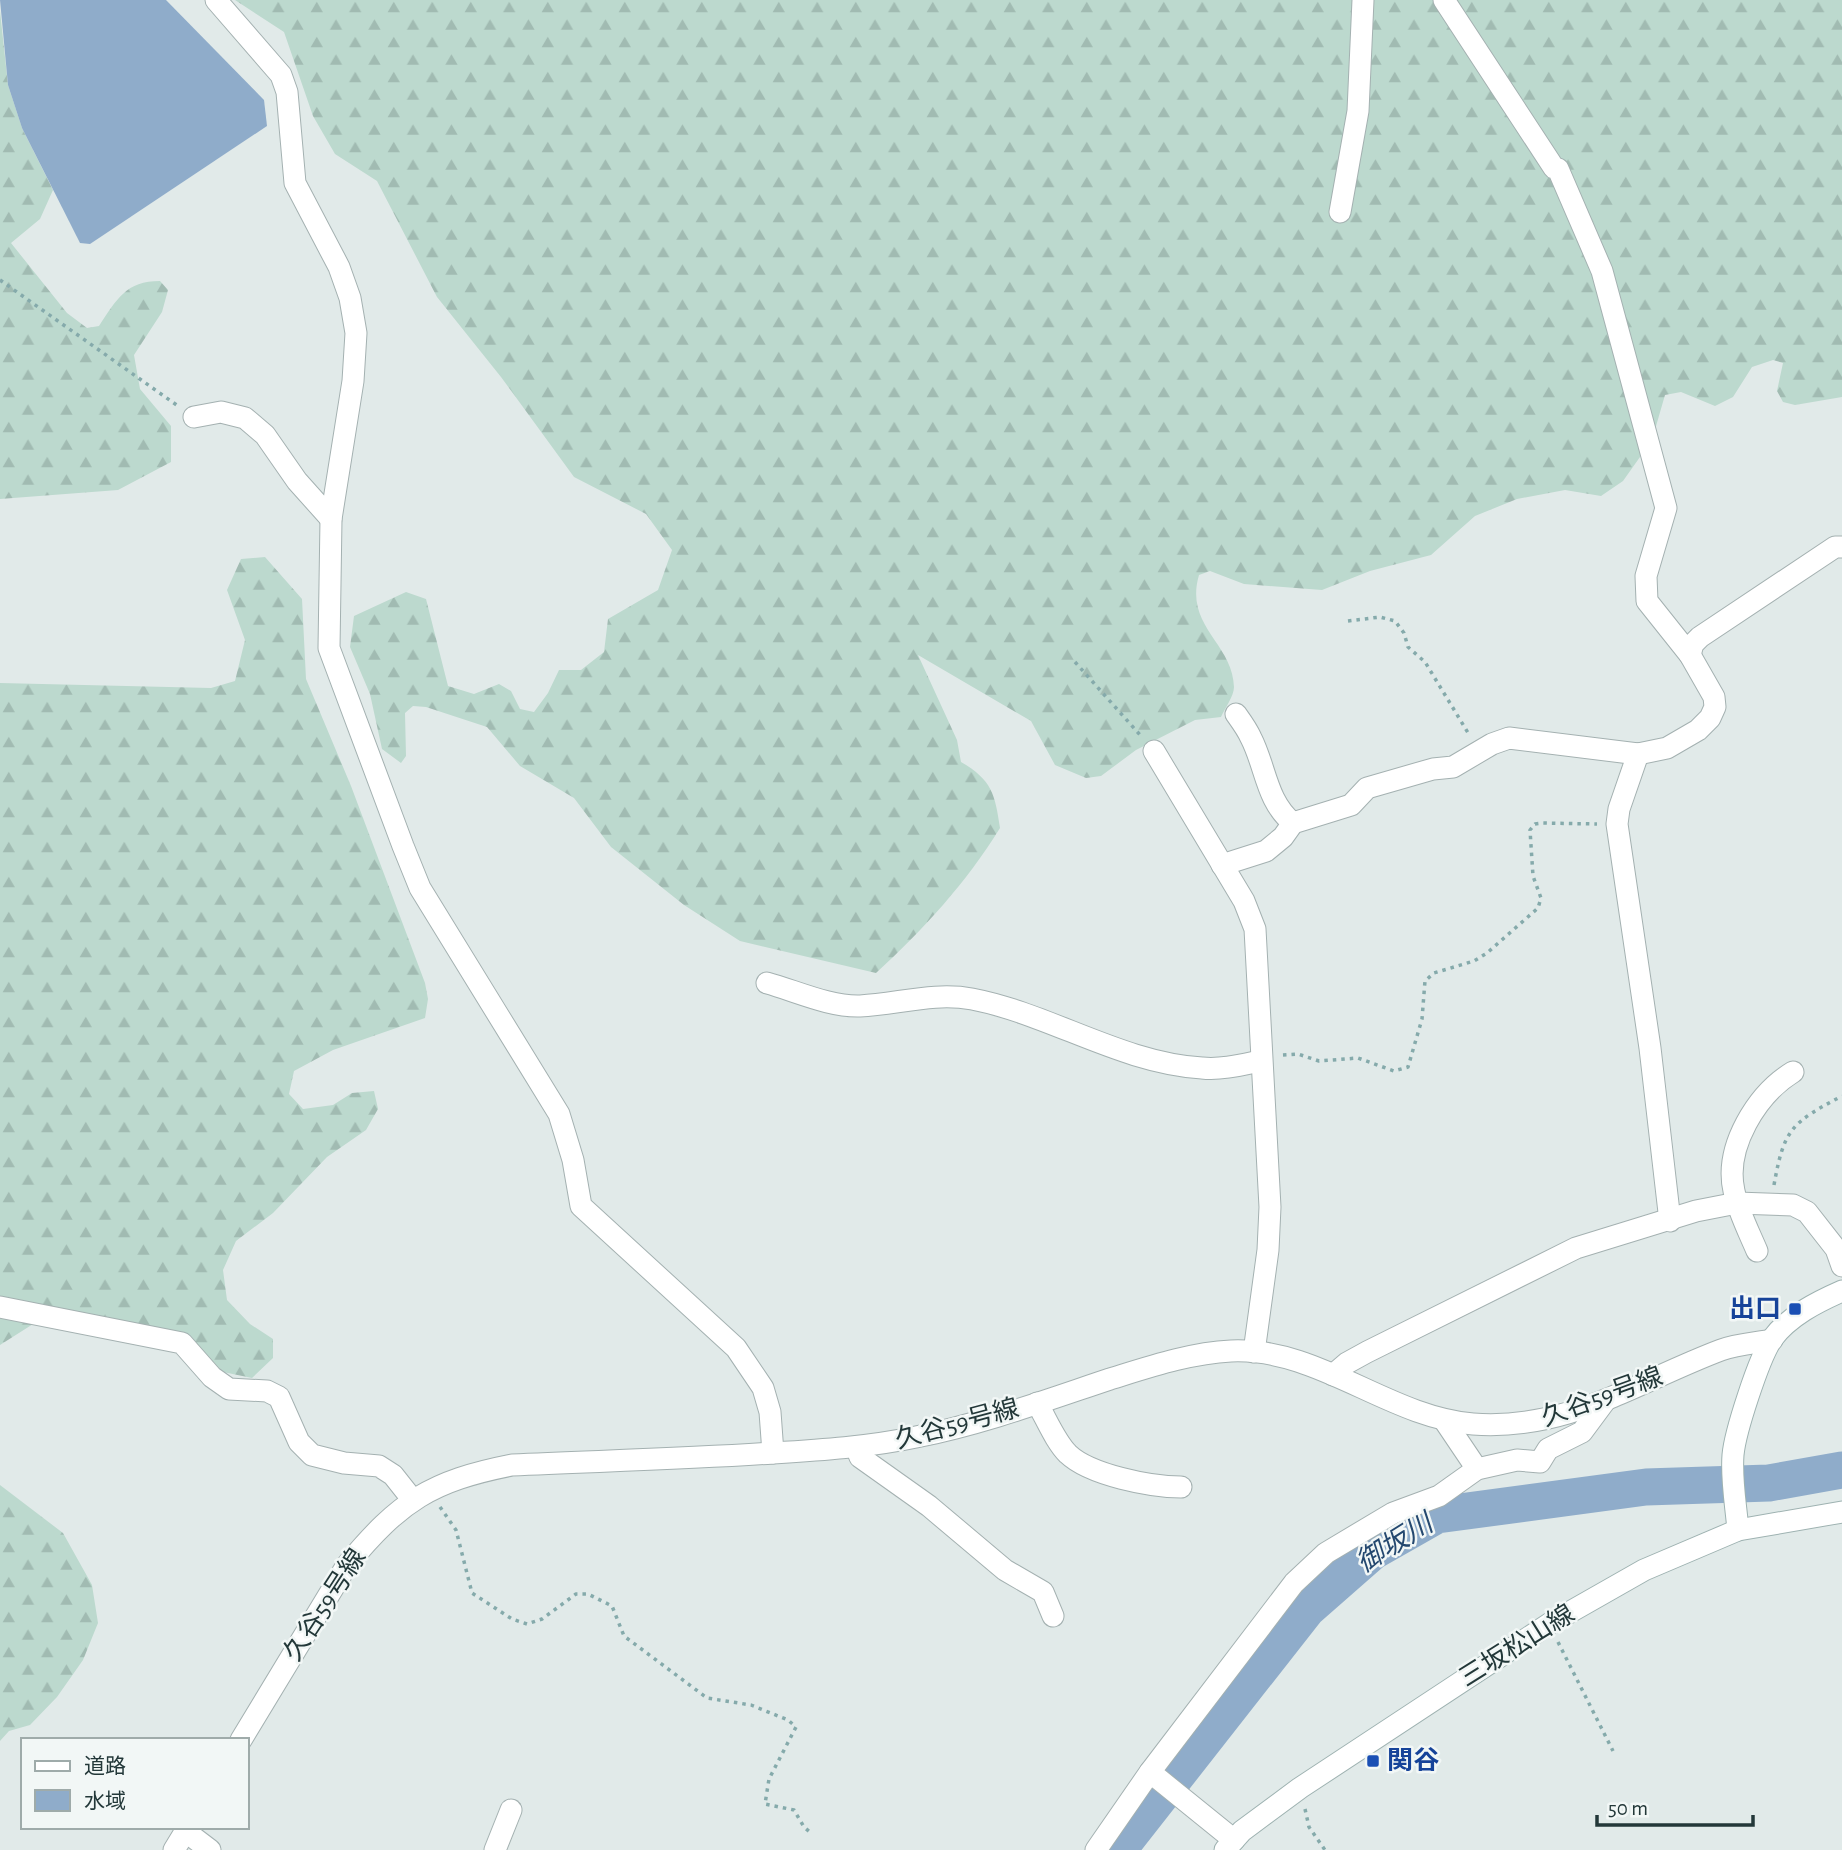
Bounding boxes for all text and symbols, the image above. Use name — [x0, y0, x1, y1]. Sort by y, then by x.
place label: 出口 — [1729, 1295, 1781, 1322]
marker: 出口 — [1787, 1301, 1803, 1317]
street label: 久谷59号線 — [1537, 1361, 1666, 1431]
street label: 久谷59号線 — [892, 1393, 1022, 1453]
water label: 御坂川 — [1351, 1507, 1441, 1578]
street label: 久谷59号線 — [278, 1544, 371, 1665]
street label: 三坂松山線 — [1454, 1600, 1579, 1691]
legend — [21, 1738, 248, 1829]
place label: 関谷 — [1387, 1747, 1439, 1774]
marker: 関谷 — [1365, 1753, 1381, 1769]
text: 道路 — [84, 1755, 126, 1777]
scale bar — [1597, 1784, 1753, 1828]
text: 水域 — [84, 1790, 126, 1812]
text: 50 m — [1608, 1798, 1648, 1819]

